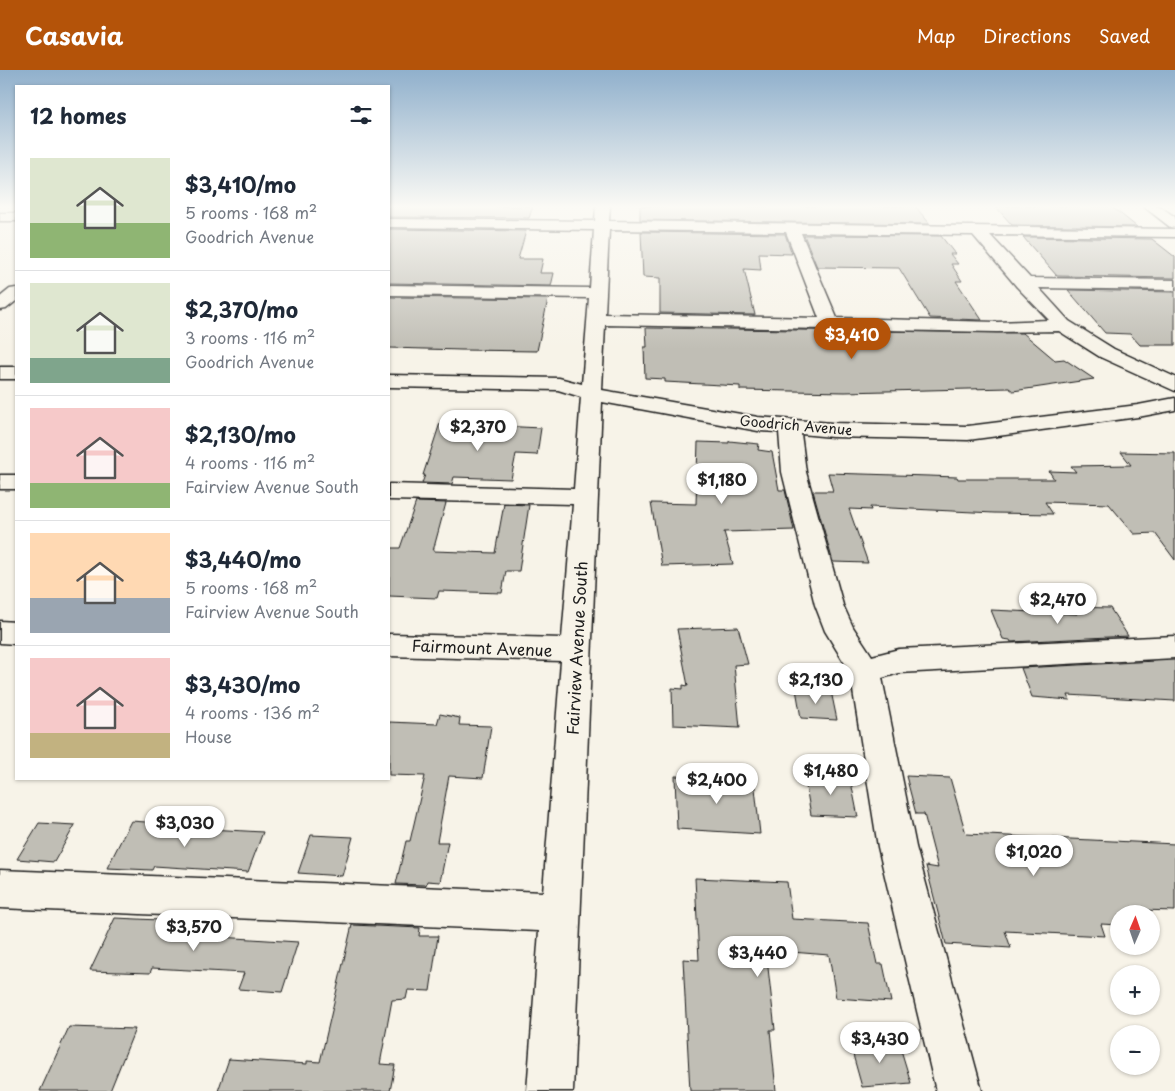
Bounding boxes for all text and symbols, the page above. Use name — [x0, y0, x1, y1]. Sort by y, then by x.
text: Casavia — [25, 17, 123, 53]
text: Map — [917, 22, 955, 49]
text: Directions — [983, 22, 1071, 49]
text: Saved — [1099, 22, 1150, 49]
text: 12 homes — [30, 99, 127, 131]
icon: filters — [347, 101, 375, 129]
text: $3,410/mo — [185, 168, 296, 200]
icon: home — [70, 178, 130, 238]
text: 5 rooms · 168 m² — [185, 200, 317, 224]
text: Goodrich Avenue — [185, 224, 314, 248]
text: $2,370/mo — [185, 293, 298, 325]
icon: home — [70, 303, 130, 363]
pin: $3,410 — [811, 318, 893, 360]
text: $3,410 — [825, 322, 879, 346]
text: 3 rooms · 116 m² — [185, 325, 315, 349]
text: Goodrich Avenue — [185, 349, 314, 373]
pin: $2,370 — [437, 410, 519, 452]
street label: Goodrich Avenue — [739, 410, 853, 440]
text: $2,370 — [450, 414, 506, 438]
text: $2,130/mo — [185, 418, 296, 450]
icon: home — [70, 428, 130, 488]
text: 4 rooms · 116 m² — [185, 450, 315, 474]
pin: $1,180 — [681, 462, 763, 505]
text: $1,180 — [697, 467, 747, 491]
text: Fairview Avenue South — [185, 474, 359, 498]
text: $3,440/mo — [185, 543, 301, 575]
icon: home — [70, 553, 130, 613]
street label: Fairview Avenue South — [559, 561, 593, 735]
text: 5 rooms · 168 m² — [185, 575, 317, 599]
pin: $2,470 — [1017, 582, 1099, 625]
text: $2,470 — [1030, 587, 1086, 611]
text: Fairview Avenue South — [185, 599, 359, 623]
street label: Fairmount Avenue — [411, 633, 553, 661]
pin: $2,130 — [775, 662, 857, 705]
text: $2,130 — [789, 667, 843, 691]
text: $3,430/mo — [185, 668, 300, 700]
icon: home — [70, 678, 130, 738]
text: 4 rooms · 136 m² — [185, 700, 320, 724]
text: House — [185, 724, 232, 748]
pin: $1,480 — [790, 754, 872, 796]
text: $1,480 — [804, 758, 858, 782]
pin: $2,400 — [676, 762, 758, 805]
text: $2,400 — [687, 767, 747, 791]
pin: $3,030 — [144, 806, 226, 848]
text: $3,030 — [156, 810, 214, 834]
pin: $1,020 — [993, 834, 1075, 877]
text: $1,020 — [1006, 839, 1062, 863]
north arrow — [1110, 905, 1160, 955]
map controls — [1110, 905, 1160, 1075]
pin: $3,570 — [153, 910, 235, 952]
text: $3,570 — [166, 914, 222, 938]
pin: $3,440 — [717, 936, 799, 978]
text: $3,440 — [729, 940, 787, 964]
button: + — [1110, 965, 1160, 1015]
pin: $3,430 — [839, 1022, 921, 1064]
button: − — [1110, 1025, 1160, 1075]
text: $3,430 — [851, 1026, 909, 1050]

